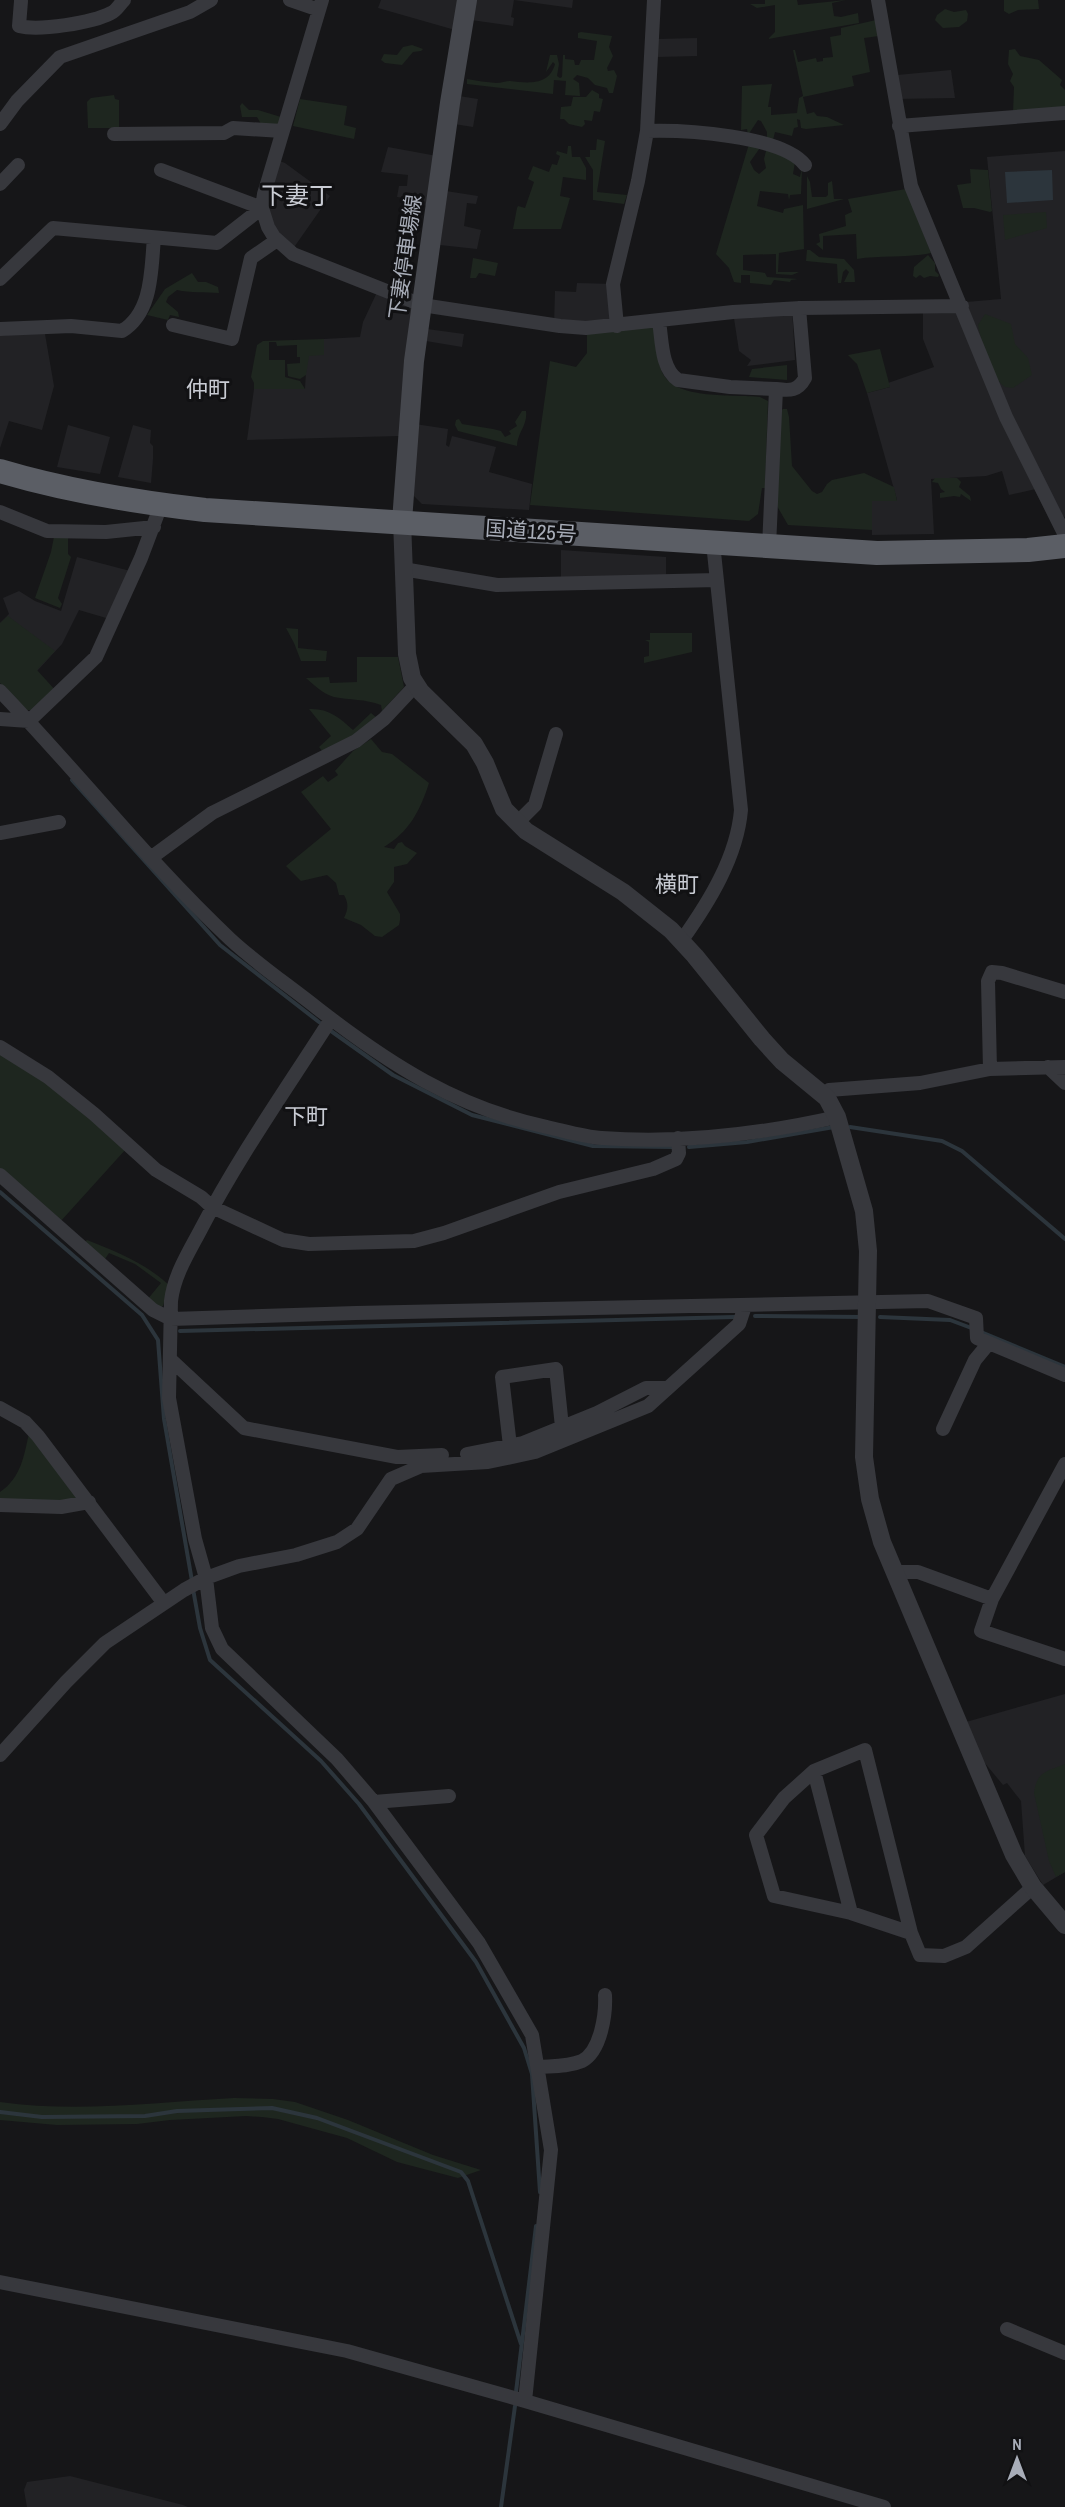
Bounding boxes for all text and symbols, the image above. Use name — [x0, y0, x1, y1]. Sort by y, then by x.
district label: 下妻丁 — [261, 179, 333, 211]
street label: 下妻停車場線 — [382, 193, 428, 321]
district label: 仲町 — [186, 374, 230, 404]
street label: 国道125号 — [484, 513, 578, 549]
district label: 横町 — [655, 869, 699, 899]
district label: 下町 — [284, 1101, 328, 1131]
north arrow — [987, 2429, 1047, 2489]
text: N — [1012, 2433, 1022, 2455]

